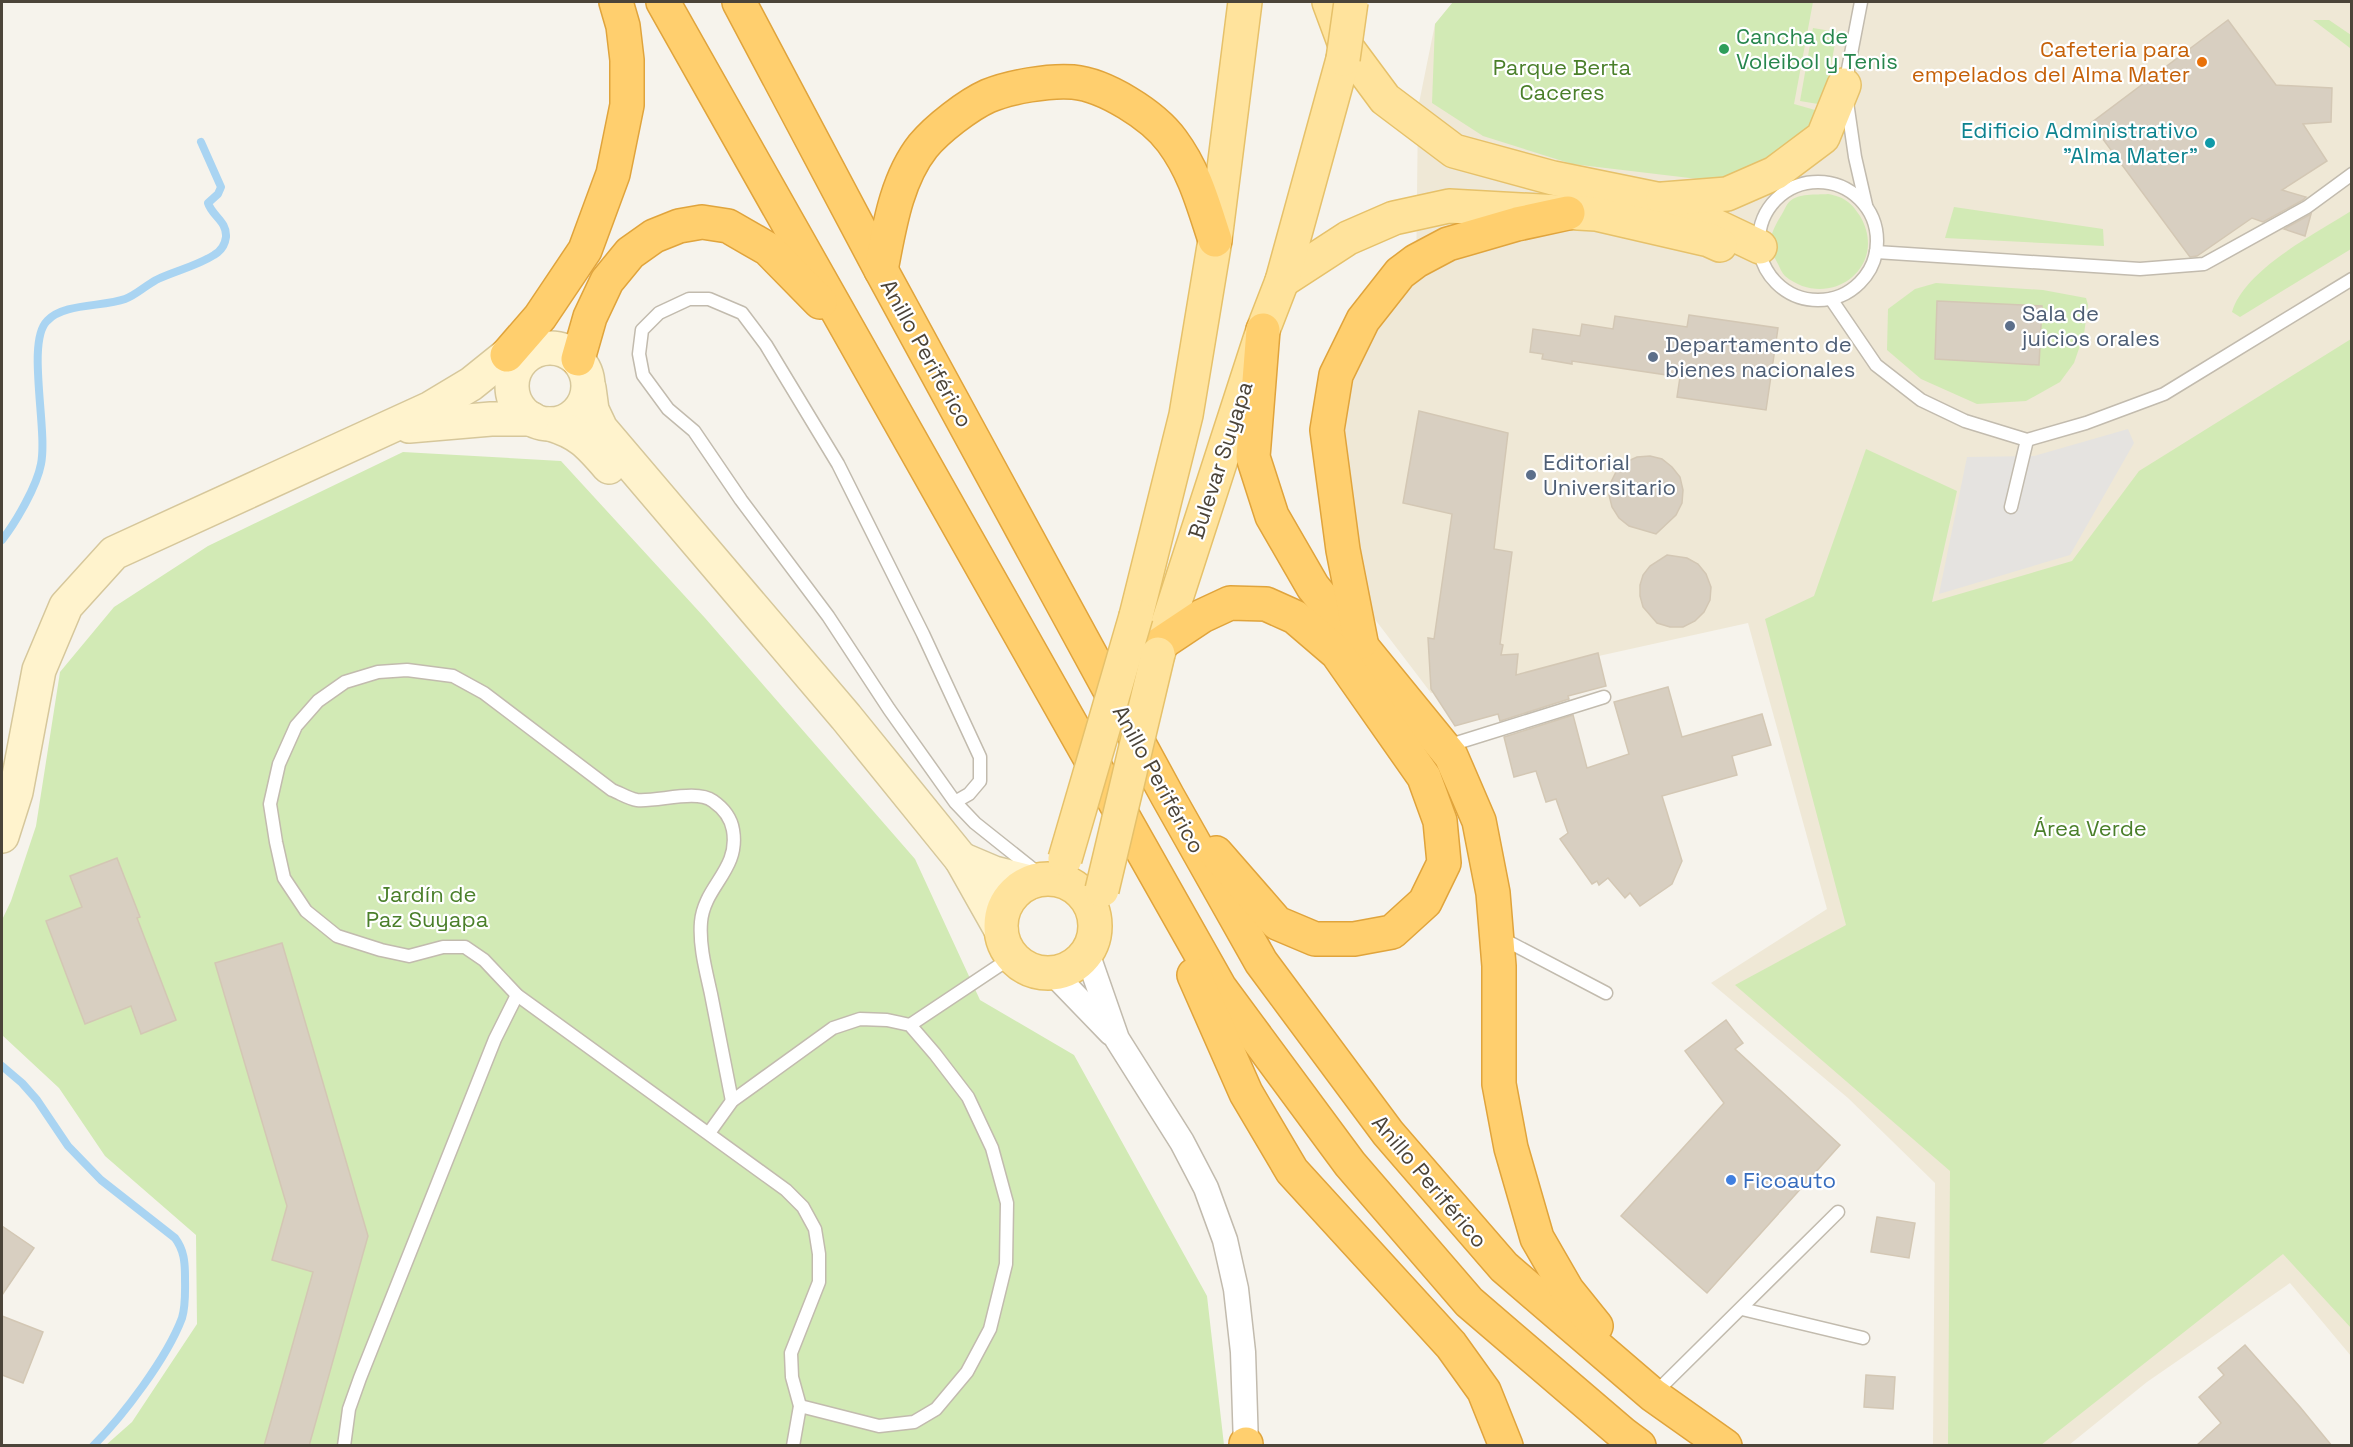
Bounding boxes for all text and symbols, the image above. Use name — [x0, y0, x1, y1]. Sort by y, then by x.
place label: Cancha de Voleibol y Tenis — [1736, 22, 1898, 75]
place label: Cafeteria para empelados del Alma Mater — [1912, 35, 2190, 88]
marker: Cancha de Voleibol y Tenis — [1717, 42, 1731, 56]
park label: Parque Berta Caceres — [1493, 53, 1632, 106]
marker: Cafeteria para empelados del Alma Mater — [2195, 55, 2209, 69]
place label: Edificio Administrativo "Alma Mater" — [1961, 116, 2198, 169]
marker: Edificio Administrativo "Alma Mater" — [2203, 136, 2217, 150]
street label: Anillo Periférico — [875, 274, 979, 432]
place label: Sala de juicios orales — [2021, 299, 2160, 352]
marker: Sala de juicios orales — [2003, 319, 2017, 333]
place label: Departamento de bienes nacionales — [1665, 330, 1855, 383]
marker: Departamento de bienes nacionales — [1646, 350, 1660, 364]
street label: Bulevar Suyapa — [1181, 377, 1259, 542]
place label: Editorial Universitario — [1543, 448, 1676, 501]
marker: Editorial Universitario — [1524, 468, 1538, 482]
street label: Anillo Periférico — [1107, 700, 1211, 858]
park label: Área Verde — [2033, 814, 2147, 842]
park label: Jardín de Paz Suyapa — [366, 880, 489, 933]
street label: Anillo Periférico — [1366, 1109, 1494, 1253]
place label: Ficoauto — [1743, 1166, 1836, 1194]
marker: Ficoauto — [1724, 1173, 1738, 1187]

